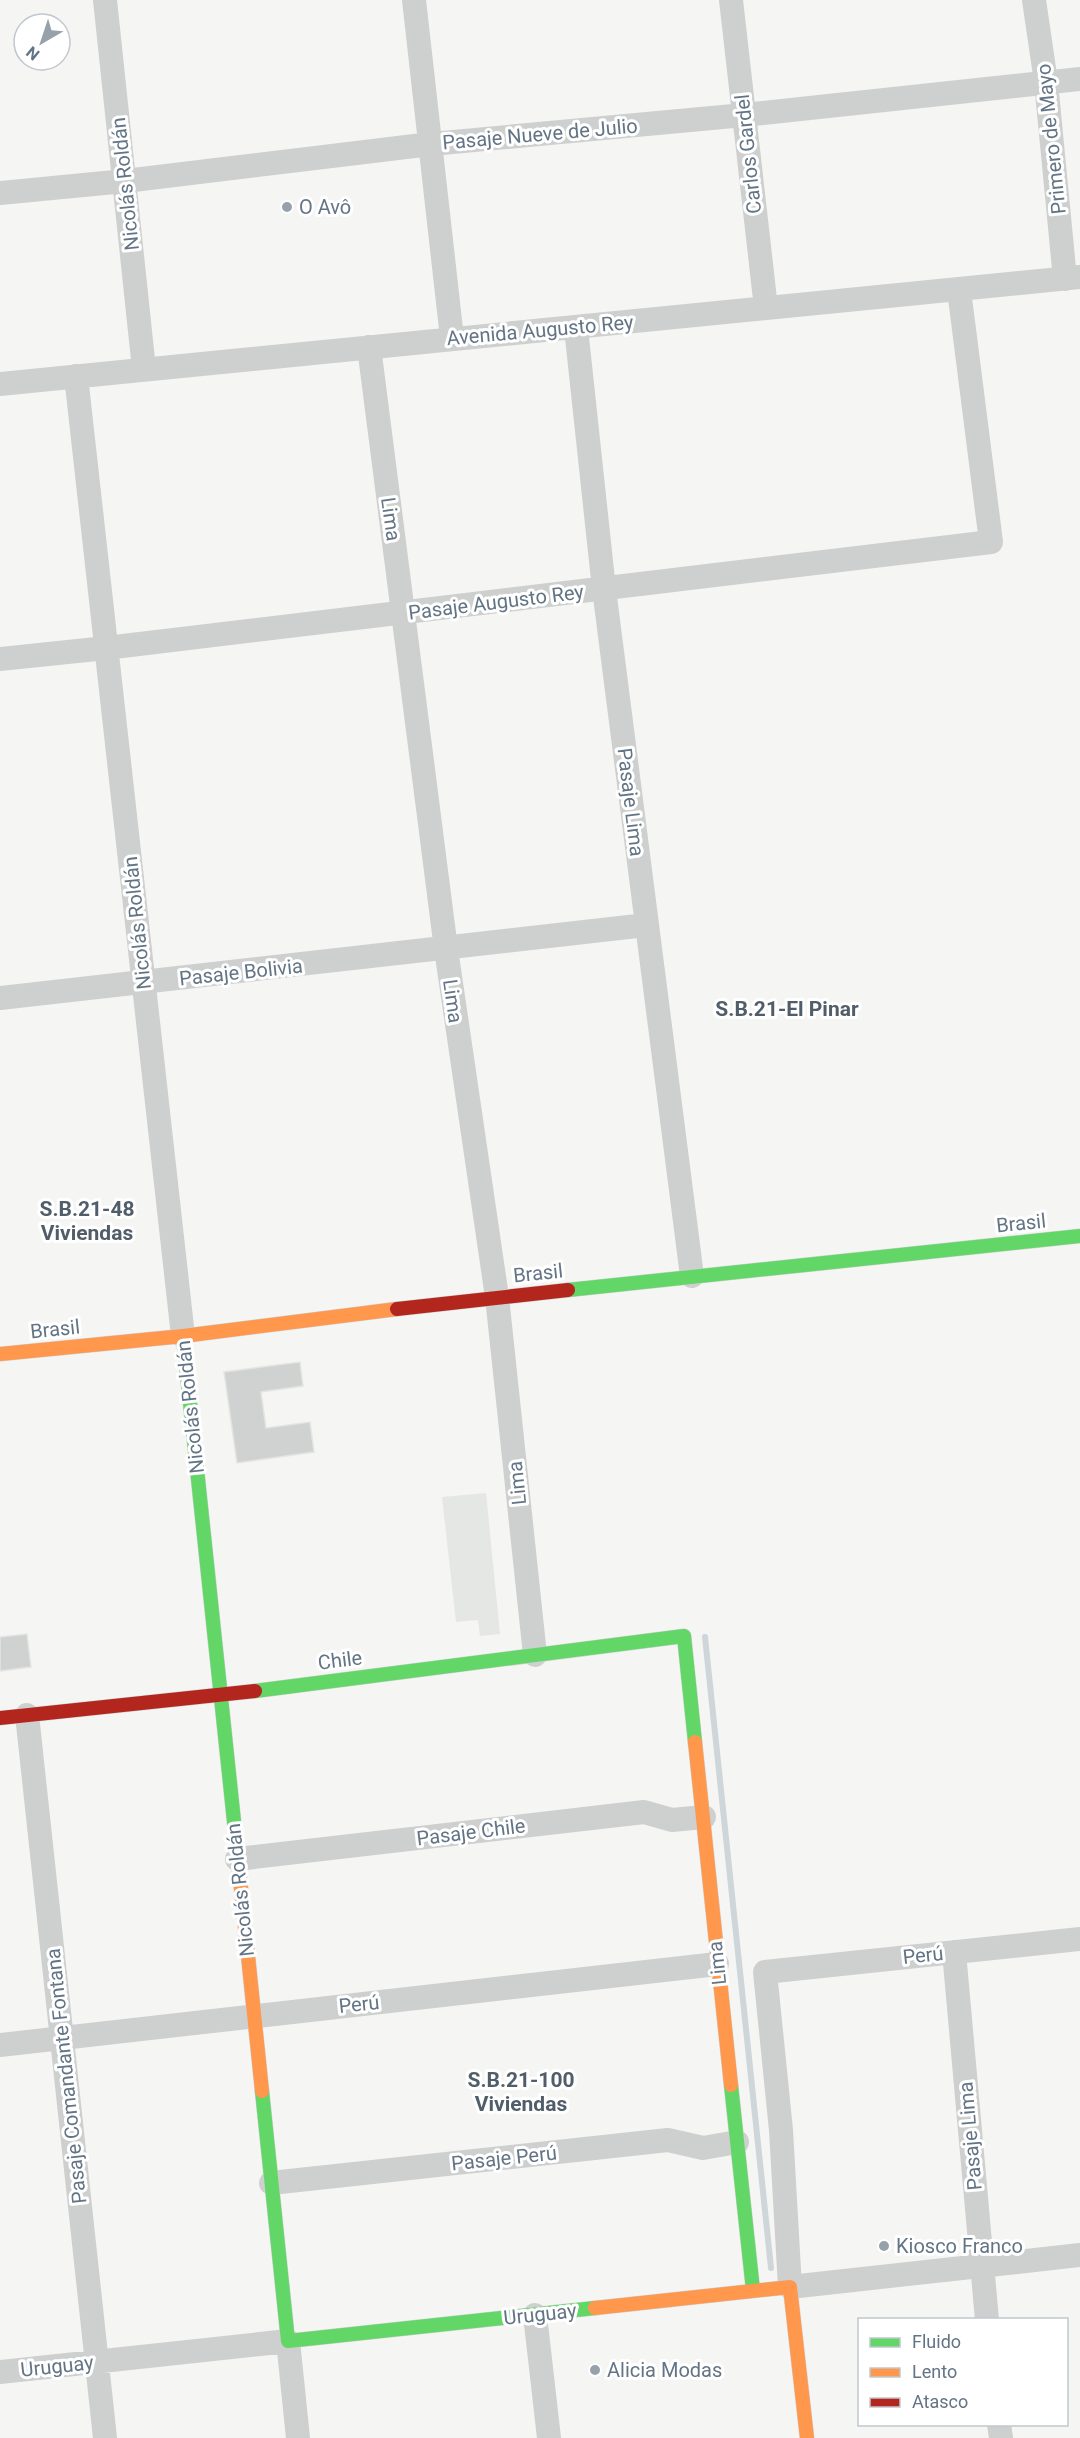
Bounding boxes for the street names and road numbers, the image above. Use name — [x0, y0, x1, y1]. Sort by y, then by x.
street label: Primero de Mayo — [1031, 63, 1071, 215]
street label: Carlos Gardel — [730, 93, 766, 215]
street label: Pasaje Nueve de Julio — [441, 114, 639, 154]
street label: Nicolás Roldán — [106, 116, 144, 252]
street label: Avenida Augusto Rey — [446, 310, 635, 350]
street label: Lima — [376, 496, 406, 542]
street label: Pasaje Augusto Rey — [407, 579, 586, 625]
street label: Pasaje Lima — [612, 746, 650, 858]
street label: Nicolás Roldán — [118, 855, 156, 991]
street label: Pasaje Bolivia — [178, 954, 304, 990]
street label: Lima — [438, 978, 468, 1024]
street label: Brasil — [995, 1208, 1047, 1238]
street label: Brasil — [512, 1258, 564, 1288]
street label: Brasil — [29, 1314, 81, 1344]
street label: Nicolás Roldán — [171, 1339, 209, 1475]
street label: Lima — [503, 1460, 531, 1506]
street label: Chile — [317, 1645, 363, 1675]
street label: Pasaje Chile — [415, 1813, 527, 1851]
street label: Nicolás Roldán — [221, 1822, 259, 1958]
street label: Lima — [703, 1940, 731, 1986]
street label: Perú — [901, 1941, 945, 1969]
street label: Pasaje Comandante Fontana — [41, 1947, 91, 2205]
street label: Perú — [337, 1990, 381, 2018]
street label: Pasaje Lima — [953, 2081, 987, 2191]
street label: Pasaje Perú — [450, 2141, 558, 2175]
street label: Uruguay — [502, 2298, 578, 2330]
street label: Uruguay — [19, 2350, 95, 2382]

